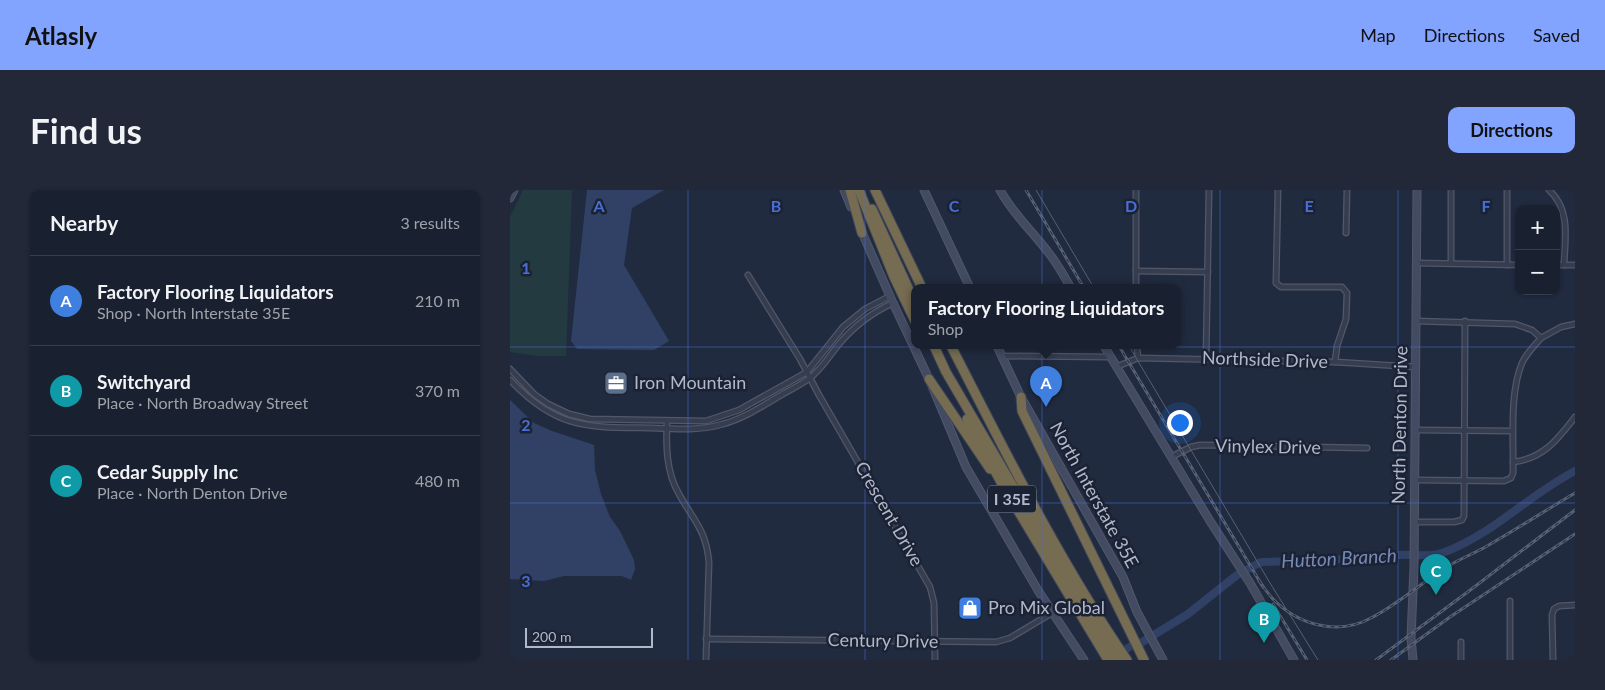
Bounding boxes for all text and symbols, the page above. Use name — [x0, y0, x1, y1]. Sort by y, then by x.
text: Atlasly — [25, 21, 97, 50]
text: Map — [1360, 24, 1396, 46]
text: Directions — [1424, 24, 1505, 46]
text: Saved — [1533, 24, 1580, 46]
button: Directions — [1448, 107, 1575, 153]
text: Find us — [30, 109, 142, 151]
text: A — [592, 196, 605, 215]
text: B — [771, 196, 781, 215]
text: C — [949, 196, 960, 215]
text: D — [1125, 196, 1137, 215]
text: E — [1304, 196, 1314, 215]
text: F — [1481, 196, 1491, 215]
map controls — [1515, 205, 1560, 295]
button: + — [1515, 205, 1560, 250]
text: Nearby — [50, 210, 118, 235]
text: 3 results — [400, 213, 460, 232]
button: − — [1515, 250, 1560, 295]
text: 1 — [521, 258, 531, 277]
text: Factory Flooring Liquidators — [97, 280, 334, 303]
popup — [911, 284, 1181, 349]
text: A — [60, 291, 72, 310]
text: 210 m — [415, 291, 460, 310]
text: Factory Flooring Liquidators — [928, 296, 1164, 319]
text: Shop · North Interstate 35E — [97, 303, 290, 322]
text: Shop — [928, 319, 963, 338]
street label: Northside Drive — [1202, 346, 1328, 372]
street label: North Denton Drive — [1387, 346, 1411, 504]
pin: A — [1030, 366, 1062, 407]
text: Switchyard — [97, 370, 191, 393]
office icon: Iron Mountain — [603, 370, 629, 396]
place label: Iron Mountain — [634, 371, 746, 393]
text: B — [61, 381, 71, 400]
text: 370 m — [415, 381, 460, 400]
text: Place · North Broadway Street — [97, 393, 308, 412]
your location — [1167, 410, 1193, 436]
text: 2 — [521, 415, 531, 434]
street label: North Interstate 35E — [1046, 418, 1144, 571]
street label: Vinylex Drive — [1215, 434, 1321, 458]
street label: Crescent Drive — [851, 457, 929, 570]
text: Cedar Supply Inc — [97, 460, 238, 483]
text: C — [61, 471, 71, 490]
text: 480 m — [415, 471, 460, 490]
text: Place · North Denton Drive — [97, 483, 287, 502]
road number: I 35E — [988, 486, 1036, 512]
water label: Hutton Branch — [1281, 543, 1397, 572]
pin: C — [1420, 554, 1452, 595]
text: 3 — [521, 571, 531, 590]
shop icon: Pro Mix Global — [957, 595, 983, 621]
place label: Pro Mix Global — [988, 596, 1105, 618]
pin: B — [1248, 602, 1280, 643]
scale bar — [525, 625, 652, 648]
text: 200 m — [532, 628, 571, 645]
street label: Century Drive — [827, 628, 939, 652]

